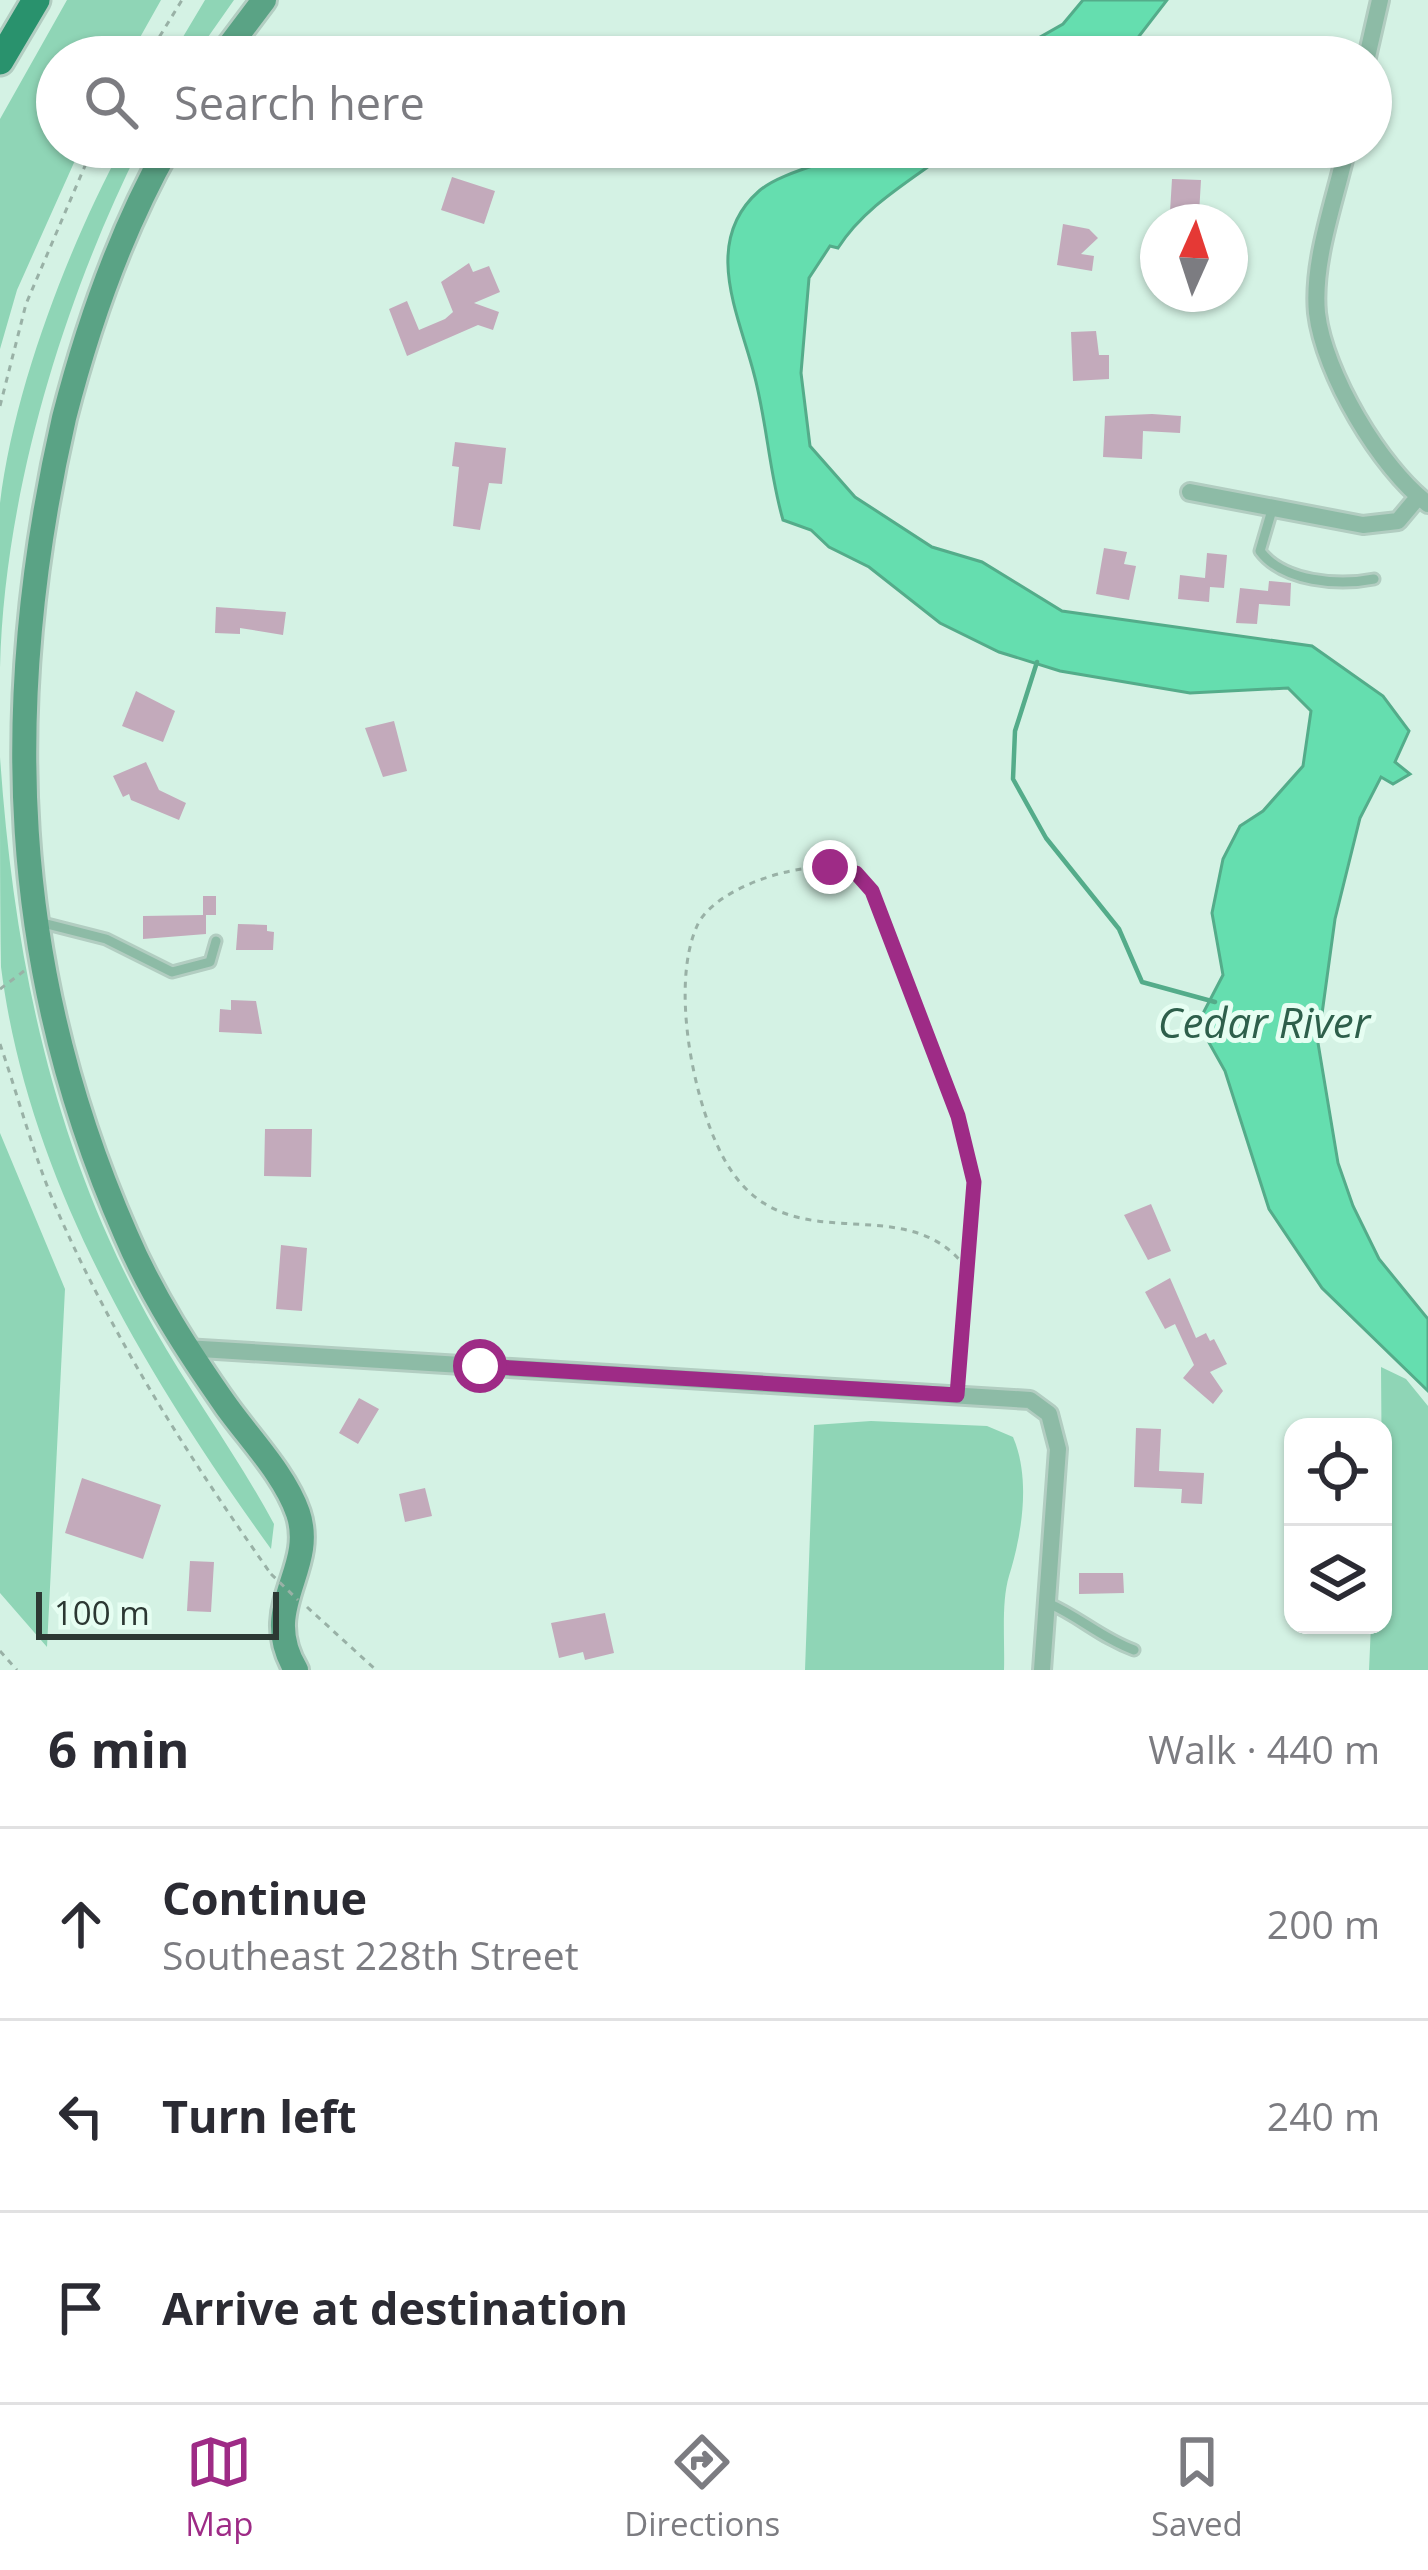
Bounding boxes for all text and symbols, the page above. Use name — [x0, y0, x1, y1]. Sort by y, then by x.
search box — [36, 36, 1392, 168]
icon: search — [78, 69, 144, 135]
text: Search here — [174, 72, 425, 133]
north arrow — [1140, 204, 1248, 312]
route end — [803, 840, 857, 894]
water label: Cedar River — [1158, 993, 1372, 1050]
route start — [453, 1339, 507, 1393]
map controls — [1284, 1418, 1392, 1634]
button: locate — [1284, 1418, 1392, 1526]
button: layers — [1284, 1526, 1392, 1634]
scale bar — [36, 1586, 279, 1639]
text: 100 m — [54, 1590, 150, 1635]
text: 6 min — [48, 1713, 190, 1783]
text: Walk · 440 m — [1148, 1722, 1380, 1775]
text: Continue — [162, 1867, 367, 1928]
icon: ahead — [48, 1891, 114, 1957]
text: 200 m — [1267, 1897, 1380, 1950]
text: Southeast 228th Street — [162, 1928, 579, 1981]
icon: left — [48, 2083, 114, 2149]
text: Turn left — [162, 2085, 357, 2146]
text: 240 m — [1267, 2089, 1380, 2142]
icon: arrive — [48, 2275, 114, 2341]
text: Arrive at destination — [162, 2277, 628, 2338]
tab: Map — [185, 2429, 254, 2546]
tab: Directions — [624, 2429, 780, 2546]
tab: Saved — [1151, 2429, 1243, 2546]

